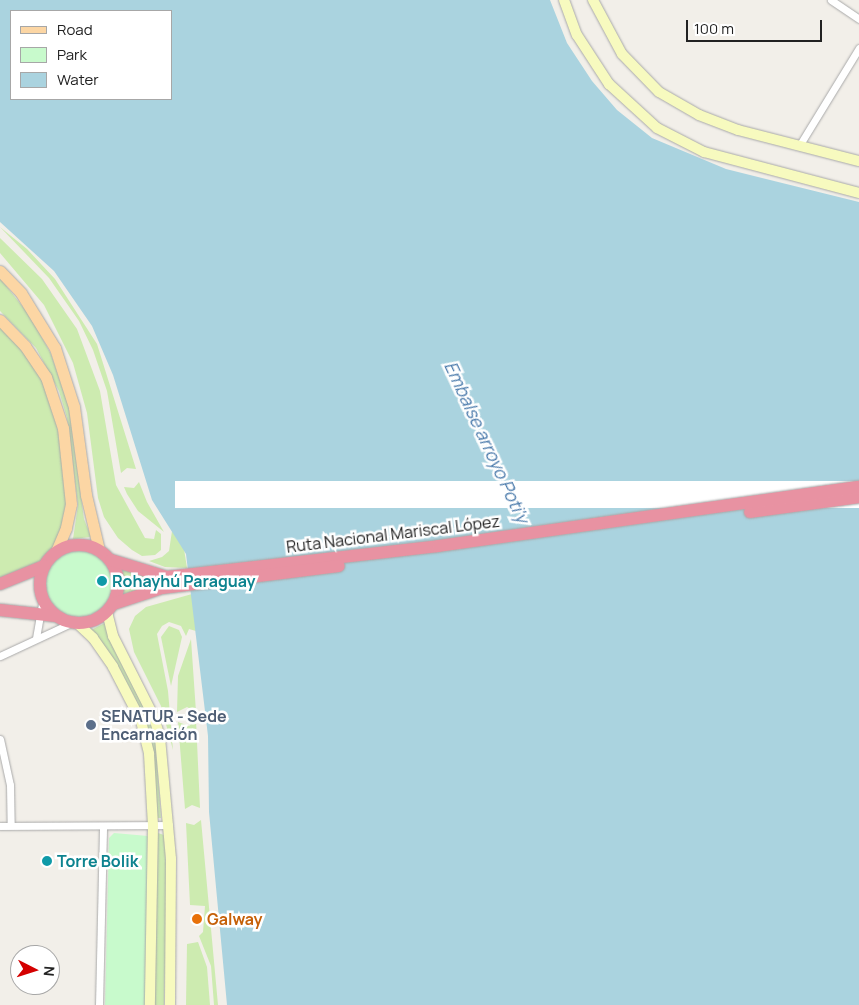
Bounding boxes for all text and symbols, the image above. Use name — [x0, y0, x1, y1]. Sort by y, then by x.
legend — [10, 10, 172, 100]
scale bar — [689, 10, 825, 42]
text: 100 m — [694, 18, 734, 39]
text: Road — [57, 19, 93, 40]
text: Park — [57, 44, 87, 65]
text: Water — [57, 69, 99, 90]
water label: Embalse arroyo Poti'y — [440, 358, 534, 526]
street label: Ruta Nacional Mariscal López — [285, 511, 501, 557]
place label: Rohayhú Paraguay — [112, 571, 256, 591]
marker: Rohayhú Paraguay — [96, 575, 108, 587]
place label: SENATUR - Sede Encarnación — [101, 706, 227, 744]
marker: SENATUR - Sede Encarnación — [85, 719, 97, 731]
place label: Torre Bolik — [57, 851, 138, 871]
marker: Torre Bolik — [41, 855, 53, 867]
place label: Galway — [207, 909, 262, 929]
marker: Galway — [191, 913, 203, 925]
north arrow — [10, 945, 60, 995]
text: N — [40, 965, 59, 977]

